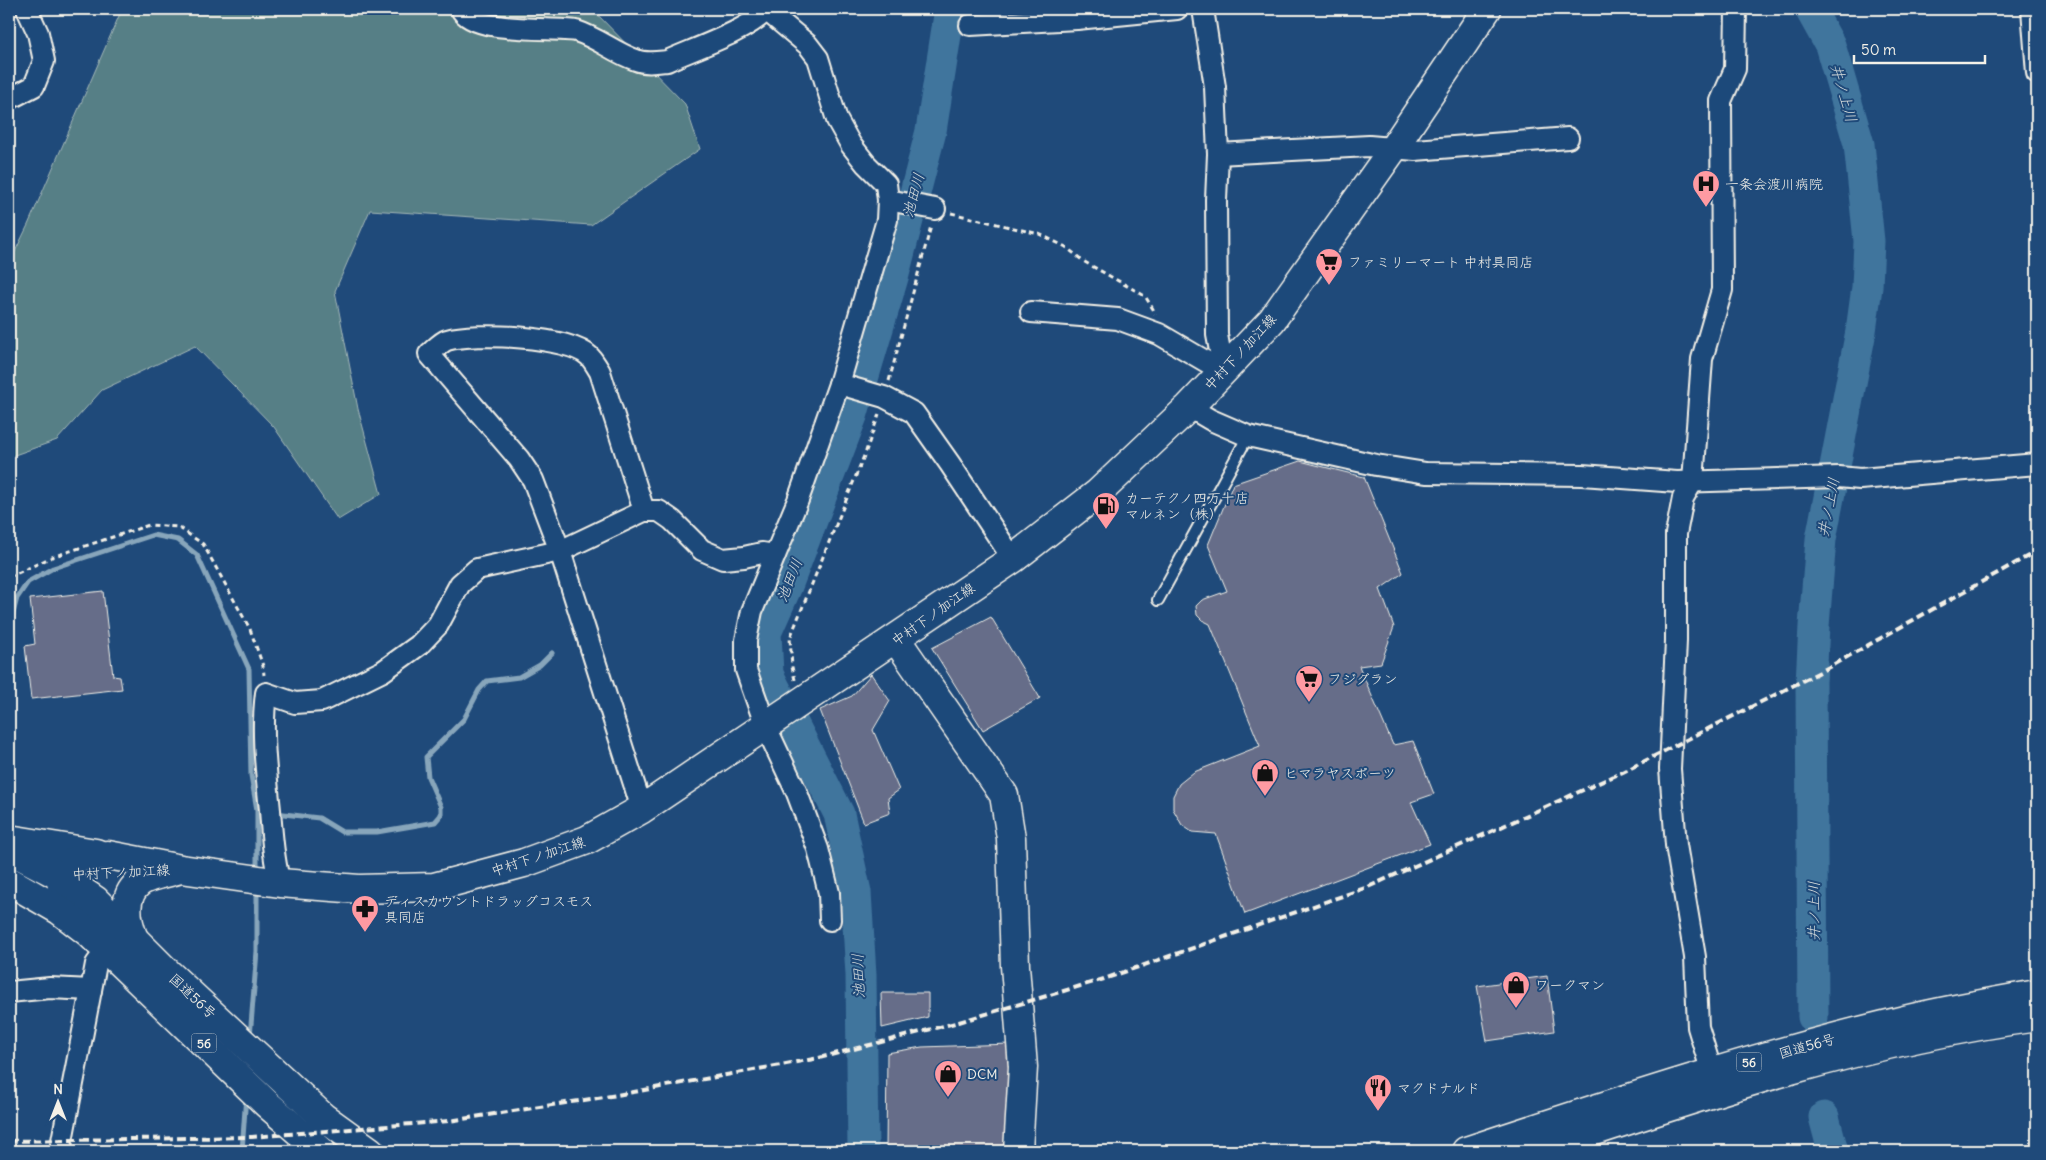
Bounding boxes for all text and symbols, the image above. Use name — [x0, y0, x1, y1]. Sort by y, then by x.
scale bar — [1854, 32, 1985, 64]
text: 50 m — [1861, 40, 1896, 59]
water label: 井ノ上川 — [1827, 62, 1861, 124]
hospital icon: 一条会渡川病院 — [1691, 169, 1721, 208]
water label: 池田川 — [898, 171, 928, 219]
place label: 一条会渡川病院 — [1725, 175, 1823, 193]
supermarket icon: ファミリーマート 中村具同店 — [1314, 247, 1344, 286]
place label: ファミリーマート 中村具同店 — [1348, 253, 1534, 271]
street label: 中村下ノ加江線 — [1200, 310, 1280, 394]
water label: 井ノ上川 — [1813, 476, 1843, 538]
place label: カーテクノ四万十店 マルネン（株） — [1125, 489, 1249, 523]
fuel station icon: カーテクノ四万十店 マルネン（株） — [1091, 491, 1121, 530]
water label: 池田川 — [772, 556, 806, 604]
street label: 中村下ノ加江線 — [888, 579, 978, 649]
supermarket icon: フジグラン — [1294, 664, 1324, 703]
place label: フジグラン — [1328, 670, 1397, 688]
shop icon: ヒマラヤスポーツ — [1250, 758, 1280, 797]
place label: ヒマラヤスポーツ — [1284, 764, 1396, 782]
street label: 中村下ノ加江線 — [489, 832, 587, 880]
street label: 中村下ノ加江線 — [72, 860, 170, 884]
water label: 井ノ上川 — [1804, 881, 1823, 941]
place label: ディスカウントドラッグコスモス 具同店 — [384, 892, 593, 926]
pharmacy icon: ディスカウントドラッグコスモス 具同店 — [350, 894, 380, 933]
water label: 池田川 — [848, 953, 868, 999]
street label: 国道56号 — [166, 970, 220, 1022]
shop icon: ワークマン — [1501, 970, 1531, 1009]
place label: ワークマン — [1535, 976, 1605, 994]
street label: 国道56号 — [1777, 1029, 1837, 1063]
road number: 56 — [192, 1034, 216, 1052]
road number: 56 — [1736, 1052, 1762, 1072]
shop icon: DCM — [933, 1059, 963, 1098]
place label: DCM — [967, 1065, 998, 1083]
restaurant icon: マクドナルド — [1363, 1073, 1393, 1112]
north arrow — [32, 1078, 82, 1128]
place label: マクドナルド — [1397, 1079, 1480, 1097]
text: N — [53, 1080, 63, 1098]

